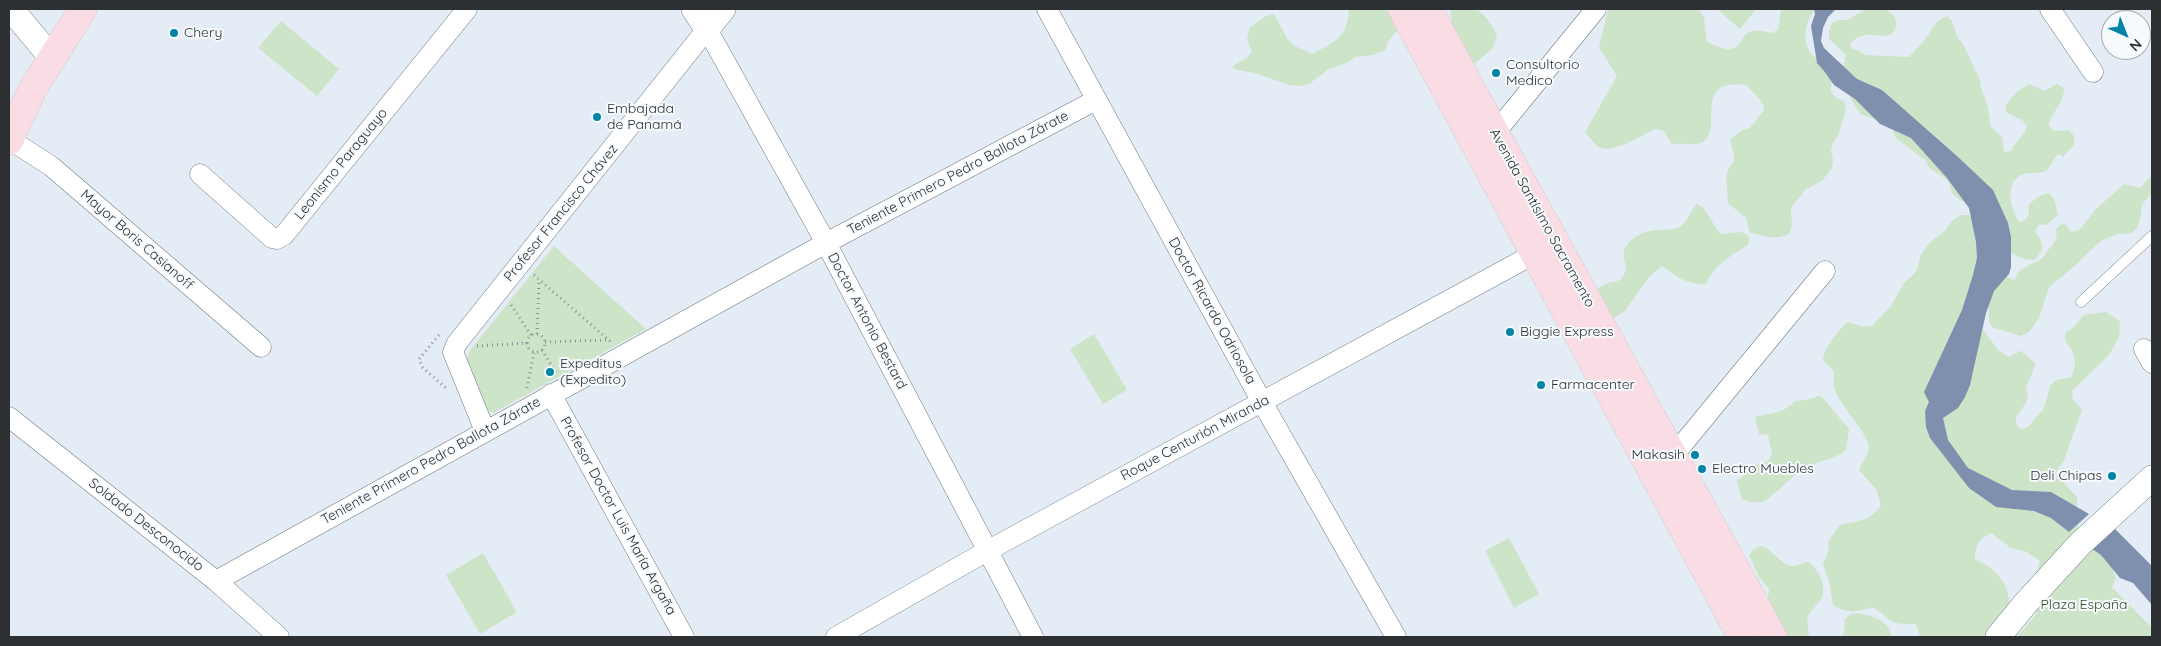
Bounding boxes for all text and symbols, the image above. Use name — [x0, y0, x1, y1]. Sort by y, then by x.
north arrow — [2101, 10, 2151, 60]
place label: Chery — [184, 25, 222, 41]
marker: Chery — [168, 27, 180, 39]
text: N — [2126, 35, 2146, 55]
place label: Consultorio Medico — [1506, 57, 1579, 90]
marker: Consultorio Medico — [1490, 67, 1502, 79]
place label: Embajada de Panamá — [607, 101, 682, 134]
street label: Leonismo Paraguayo — [291, 105, 391, 223]
street label: Teniente Primero Pedro Ballota Zárate — [845, 107, 1071, 239]
marker: Embajada de Panamá — [591, 111, 603, 123]
street label: Avenida Santísimo Sacramento — [1486, 126, 1598, 310]
street label: Profesor Francisco Chávez — [500, 141, 622, 285]
street label: Mayor Boris Casianoff — [77, 186, 197, 294]
street label: Doctor Ricardo Odriosola — [1165, 235, 1259, 387]
street label: Doctor Antonio Bestard — [824, 250, 910, 392]
place label: Biggie Express — [1520, 324, 1614, 340]
marker: Biggie Express — [1504, 326, 1516, 338]
place label: Expeditus (Expedito) — [560, 356, 626, 388]
marker: Expeditus (Expedito) — [544, 366, 556, 378]
place label: Farmacenter — [1551, 377, 1635, 393]
marker: Farmacenter — [1535, 379, 1547, 391]
street label: Roque Centurión Miranda — [1118, 392, 1272, 484]
street label: Teniente Primero Pedro Ballota Zárate — [318, 394, 544, 528]
street label: Profesor Doctor Luis María Argaña — [556, 414, 680, 618]
place label: Makasih — [1632, 447, 1685, 463]
marker: Makasih — [1689, 449, 1701, 461]
place label: Electro Muebles — [1712, 461, 1814, 477]
marker: Electro Muebles — [1696, 463, 1708, 475]
place label: Deli Chipas — [2030, 468, 2102, 484]
marker: Deli Chipas — [2106, 470, 2118, 482]
street label: Soldado Desconocido — [85, 475, 207, 575]
park label: Plaza España — [2040, 597, 2128, 613]

